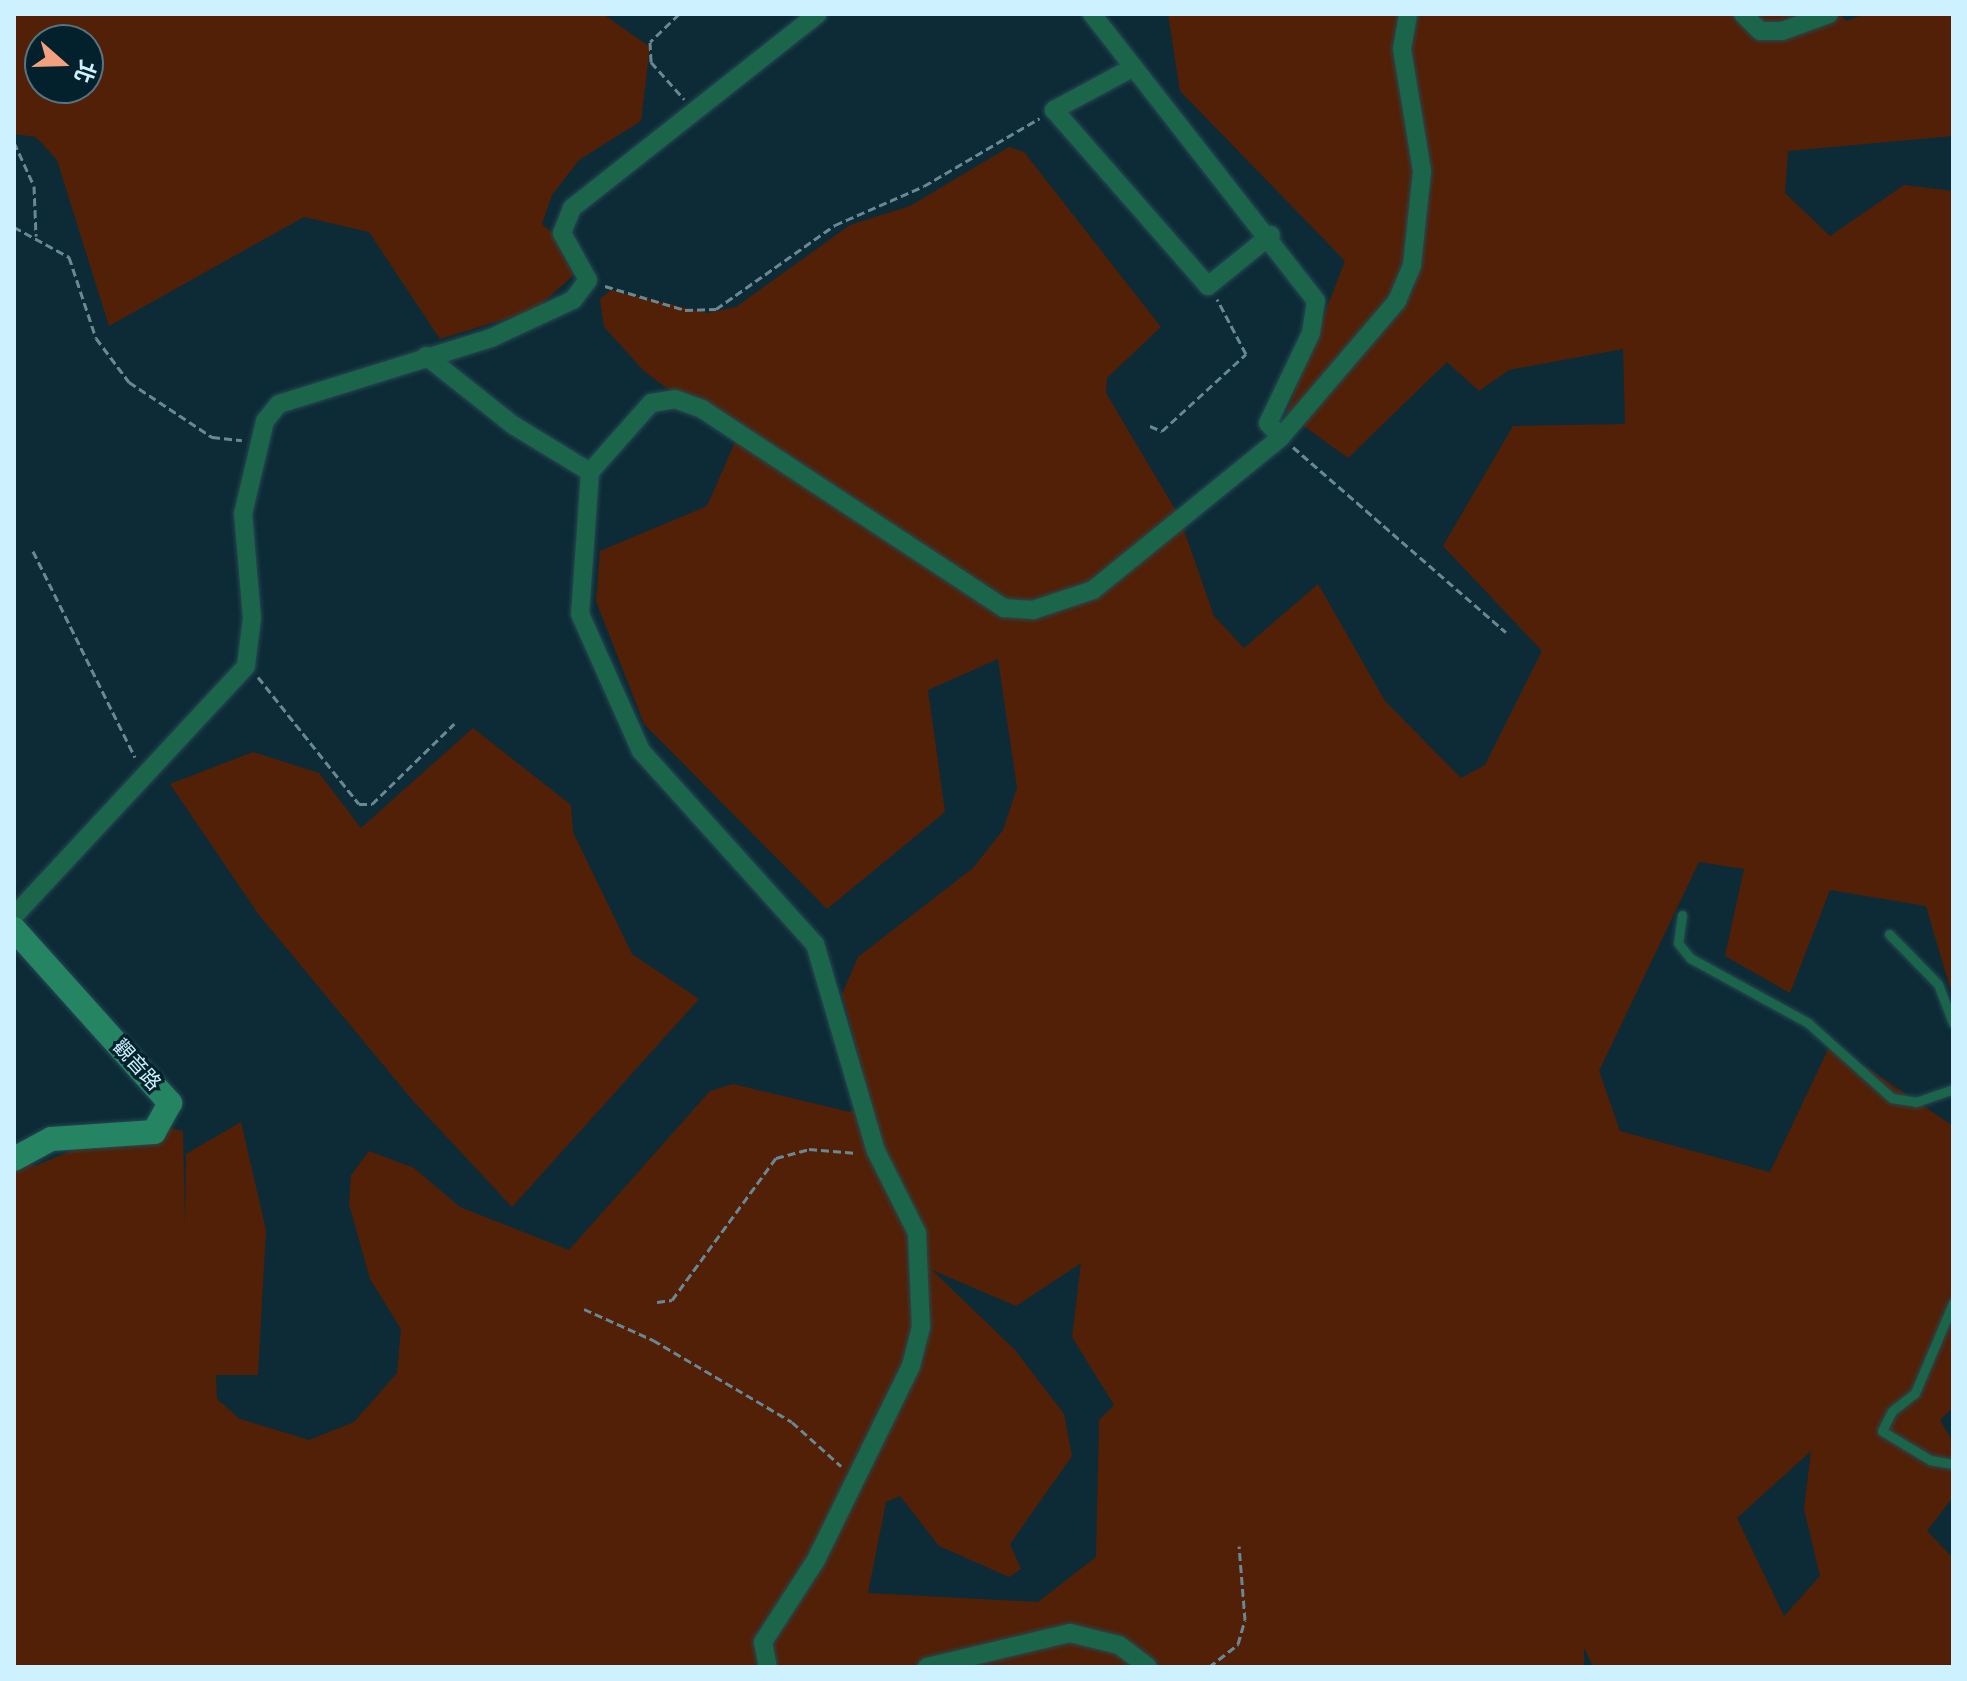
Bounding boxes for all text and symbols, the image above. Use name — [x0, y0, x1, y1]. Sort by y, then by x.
north arrow — [24, 24, 104, 104]
text: 北 — [69, 57, 102, 87]
street label: 觀音路 — [108, 1035, 166, 1095]

